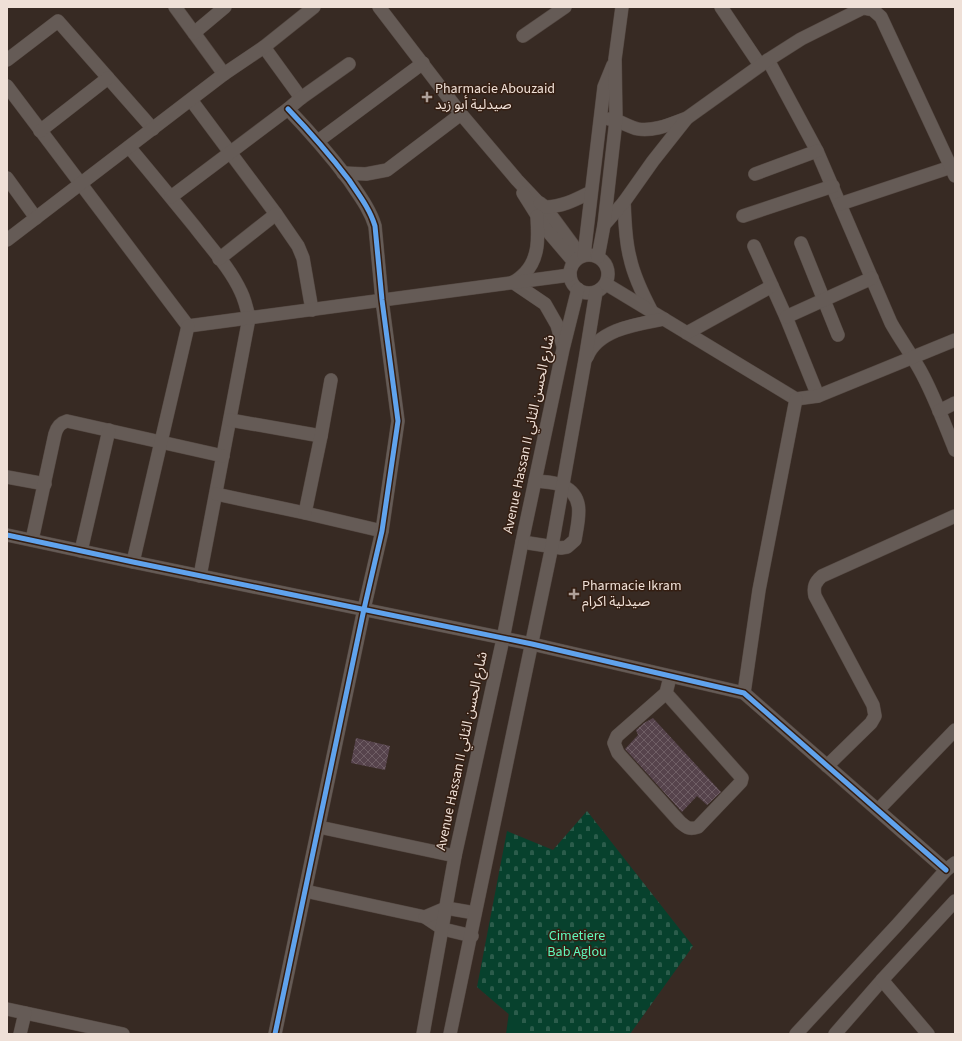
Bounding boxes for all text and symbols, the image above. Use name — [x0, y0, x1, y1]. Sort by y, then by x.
place label: Pharmacie Abouzaid صيدلية أبو زيد — [435, 79, 555, 115]
marker: Pharmacie Abouzaid صيدلية أبو زيد — [422, 92, 432, 102]
street label: Avenue Hassan II شارع الحسن الثاني — [498, 333, 560, 535]
place label: Pharmacie Ikram صيدلية اكرام — [582, 576, 682, 612]
marker: Pharmacie Ikram صيدلية اكرام — [569, 589, 579, 599]
street label: Avenue Hassan II شارع الحسن الثاني — [431, 650, 493, 852]
park label: Cimetiere Bab Aglou — [547, 926, 607, 962]

